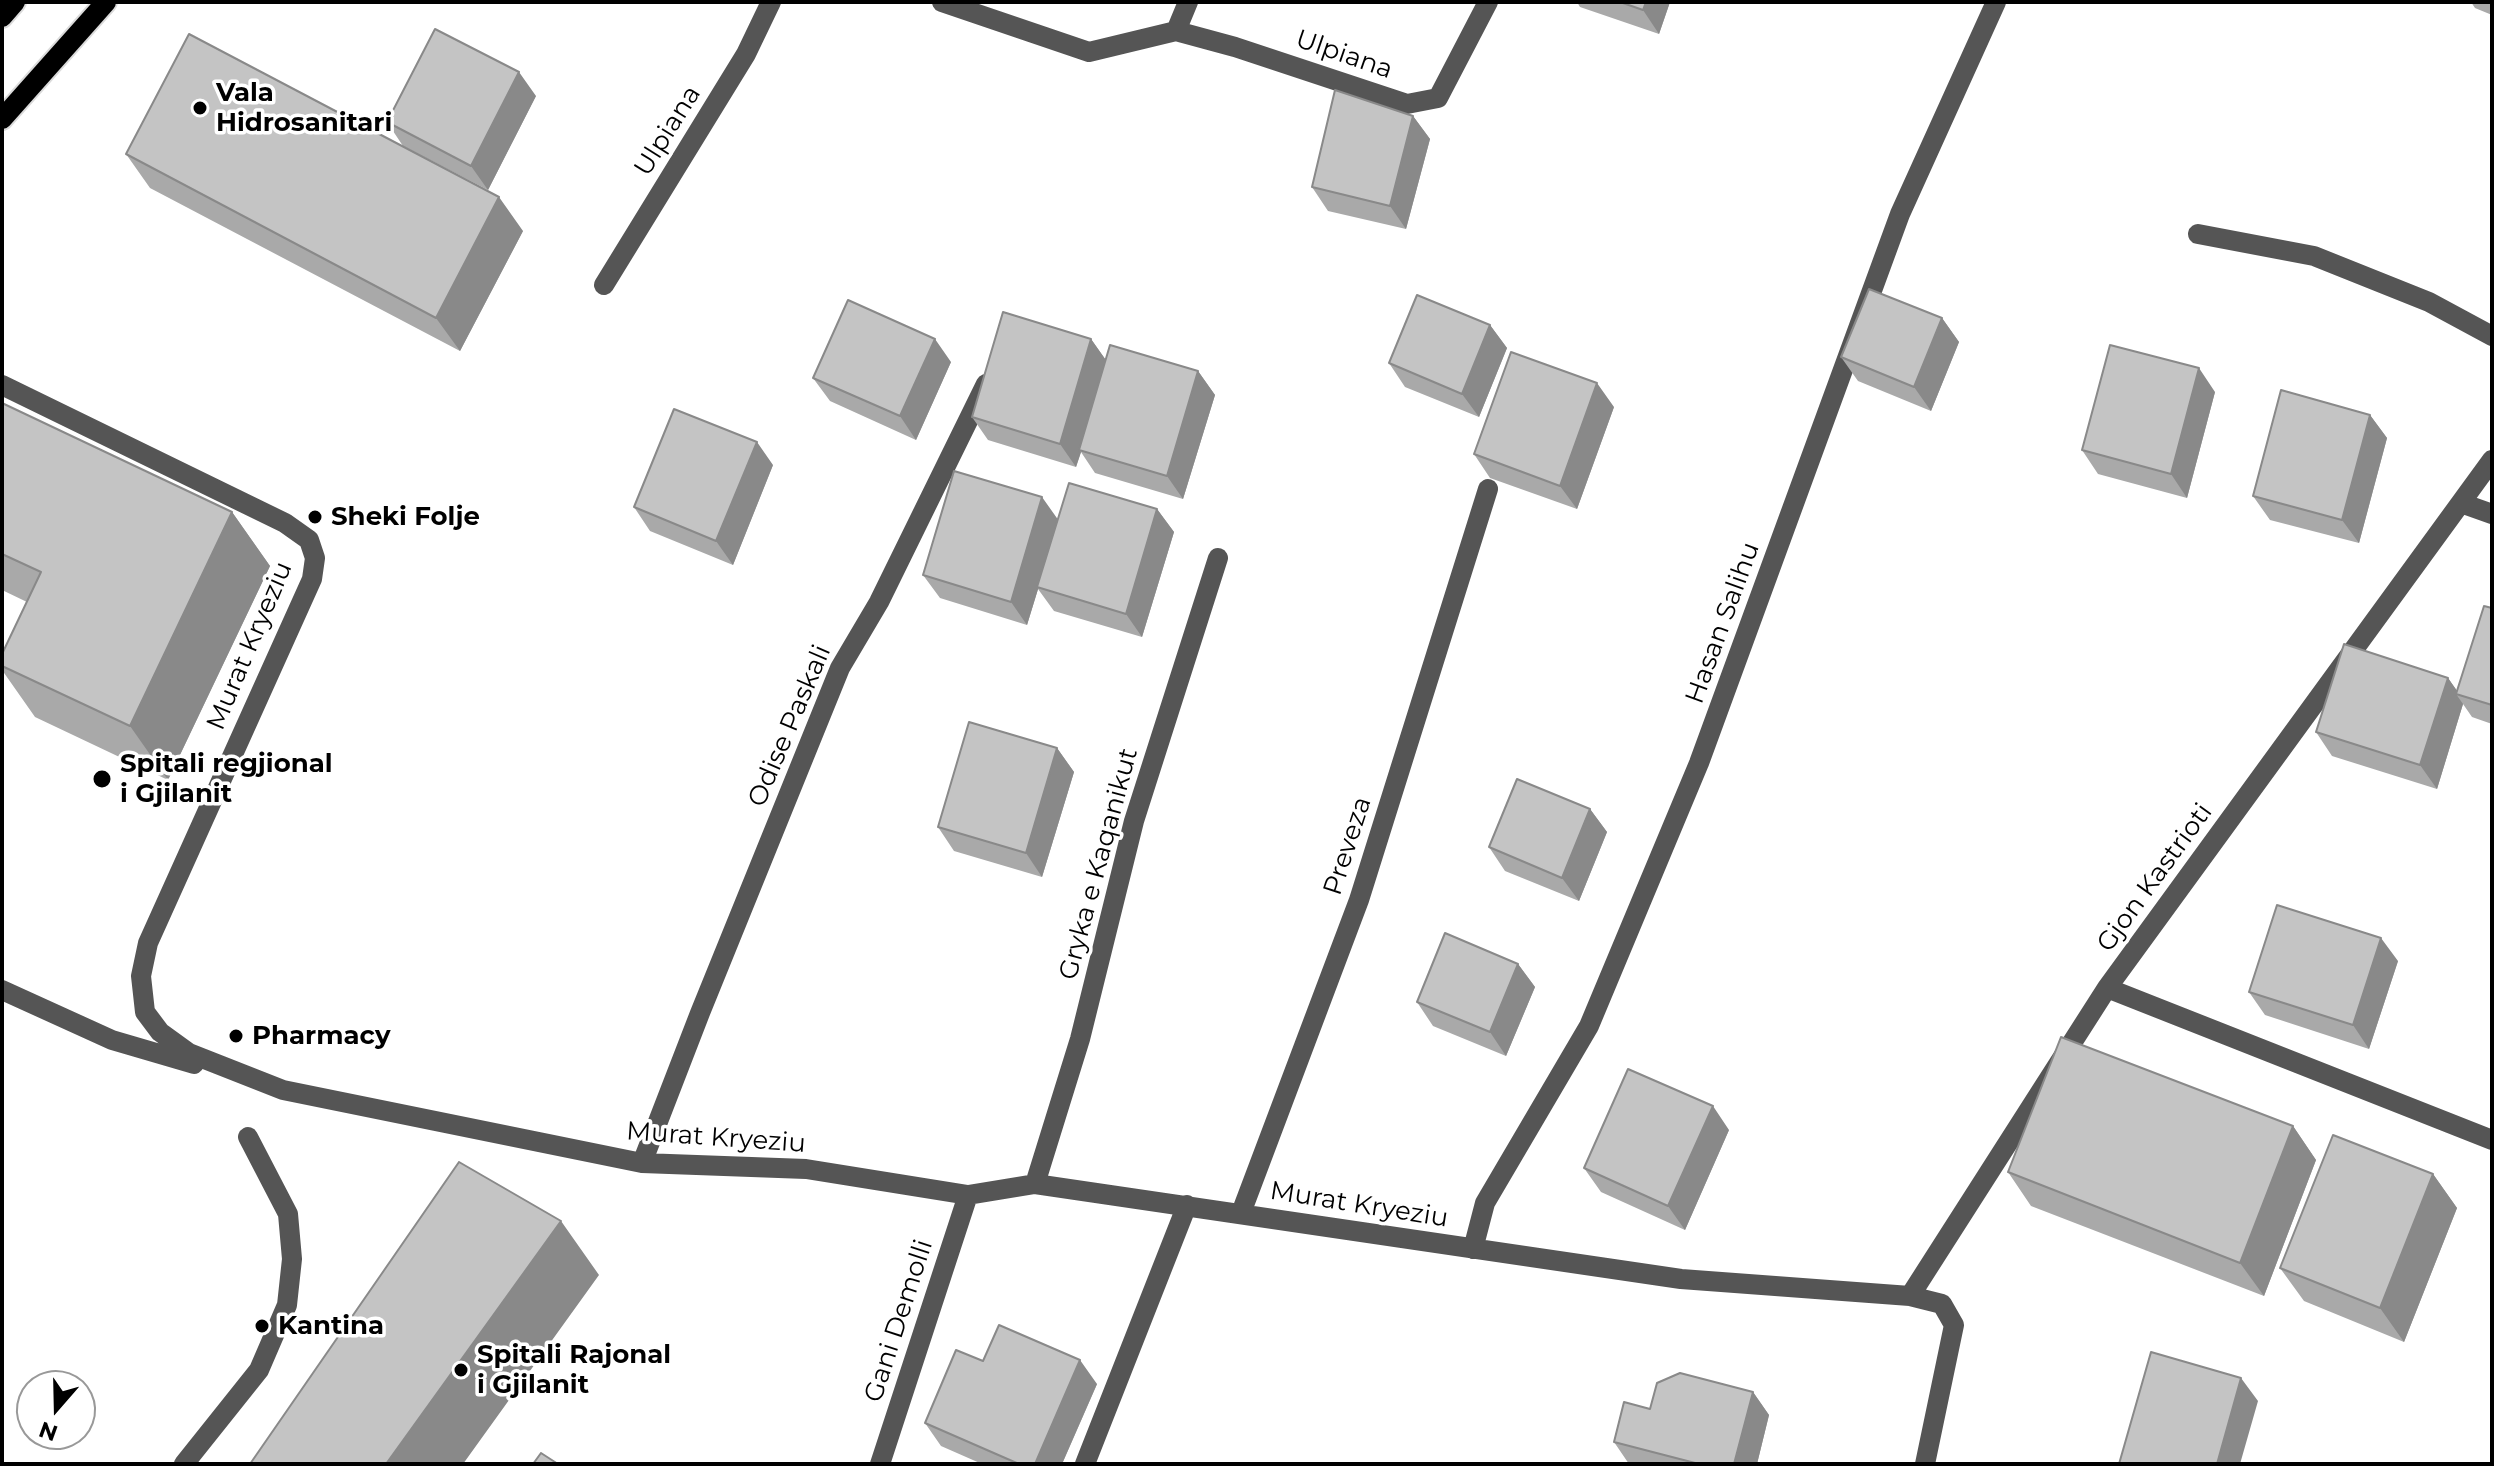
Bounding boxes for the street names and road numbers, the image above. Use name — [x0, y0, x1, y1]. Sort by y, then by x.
street label: Ulpiana — [1291, 24, 1397, 86]
street label: Ulpiana — [628, 80, 708, 182]
street label: Hasan Salihu — [1679, 538, 1767, 708]
street label: Murat Kryeziu — [200, 557, 300, 735]
street label: Odise Paskali — [742, 640, 838, 812]
street label: Gryka e Kaqanikut — [1053, 745, 1145, 983]
street label: Preveza — [1317, 793, 1379, 899]
street label: Gjon Kastrioti — [2091, 798, 2219, 958]
street label: Murat Kryeziu — [625, 1116, 807, 1160]
street label: Murat Kryeziu — [1268, 1176, 1450, 1234]
street label: Gani Demolli — [858, 1236, 940, 1406]

